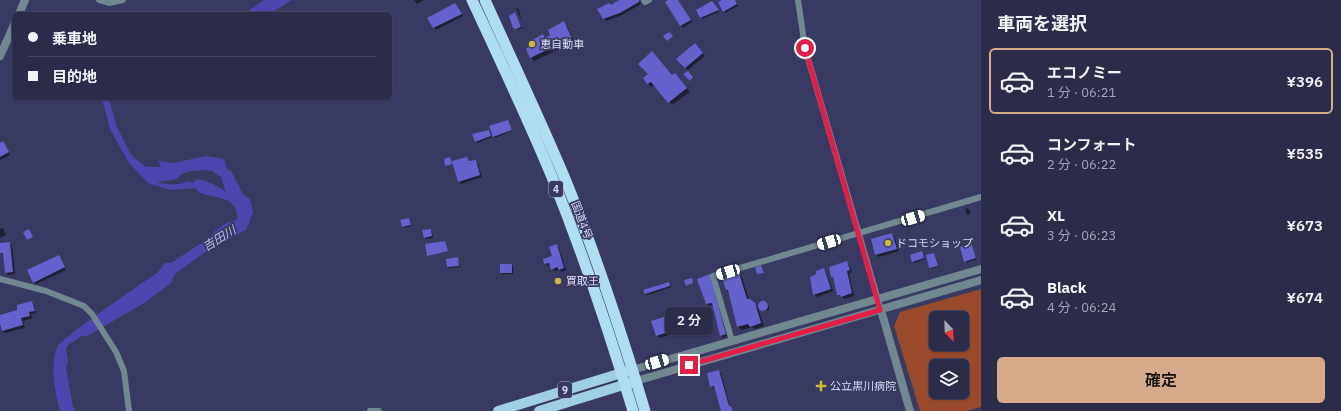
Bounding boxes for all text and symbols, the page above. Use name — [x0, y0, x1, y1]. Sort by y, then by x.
text: 車両を選択 — [997, 12, 1087, 35]
text: 乗車地 — [52, 29, 97, 48]
place label: 恵自動車 — [540, 37, 584, 51]
marker: 恵自動車 — [527, 39, 537, 49]
route start — [796, 39, 814, 57]
icon: car — [999, 63, 1035, 99]
text: エコノミー — [1047, 63, 1122, 82]
text: 目的地 — [52, 67, 97, 86]
text: ¥396 — [1286, 72, 1323, 91]
text: 1 分 · 06:21 — [1047, 84, 1116, 101]
icon: car — [999, 135, 1035, 171]
text: コンフォート — [1047, 135, 1137, 154]
text: ¥535 — [1286, 144, 1323, 163]
text: 2 分 · 06:22 — [1047, 156, 1116, 173]
road number: 4 — [549, 181, 563, 197]
street label: 国道4号 — [568, 199, 596, 241]
text: XL — [1047, 206, 1065, 225]
icon: car — [999, 207, 1035, 243]
car — [900, 209, 926, 227]
text: ¥673 — [1286, 216, 1323, 235]
water label: 吉田川 — [200, 221, 240, 254]
text: 3 分 · 06:23 — [1047, 227, 1116, 244]
car — [816, 233, 842, 251]
place label: ドコモショップ — [896, 236, 973, 250]
marker: ドコモショップ — [883, 238, 893, 248]
car — [715, 263, 741, 281]
place label: 買取王 — [566, 274, 599, 288]
marker: 買取王 — [553, 276, 563, 286]
text: Black — [1047, 278, 1087, 297]
icon: car — [999, 279, 1035, 315]
text: ¥674 — [1286, 288, 1323, 307]
text: 4 分 · 06:24 — [1047, 299, 1116, 316]
callout: 2 分 — [665, 307, 713, 335]
north arrow — [929, 311, 969, 351]
map controls — [929, 311, 969, 399]
text: 2 分 — [677, 312, 701, 329]
car — [644, 353, 670, 371]
route end — [680, 356, 698, 374]
button: 確定 — [997, 357, 1325, 403]
button: layers — [929, 359, 969, 399]
place label: 公立黒川病院 — [830, 379, 896, 393]
marker: 公立黒川病院 — [815, 380, 827, 392]
road number: 9 — [558, 382, 572, 398]

